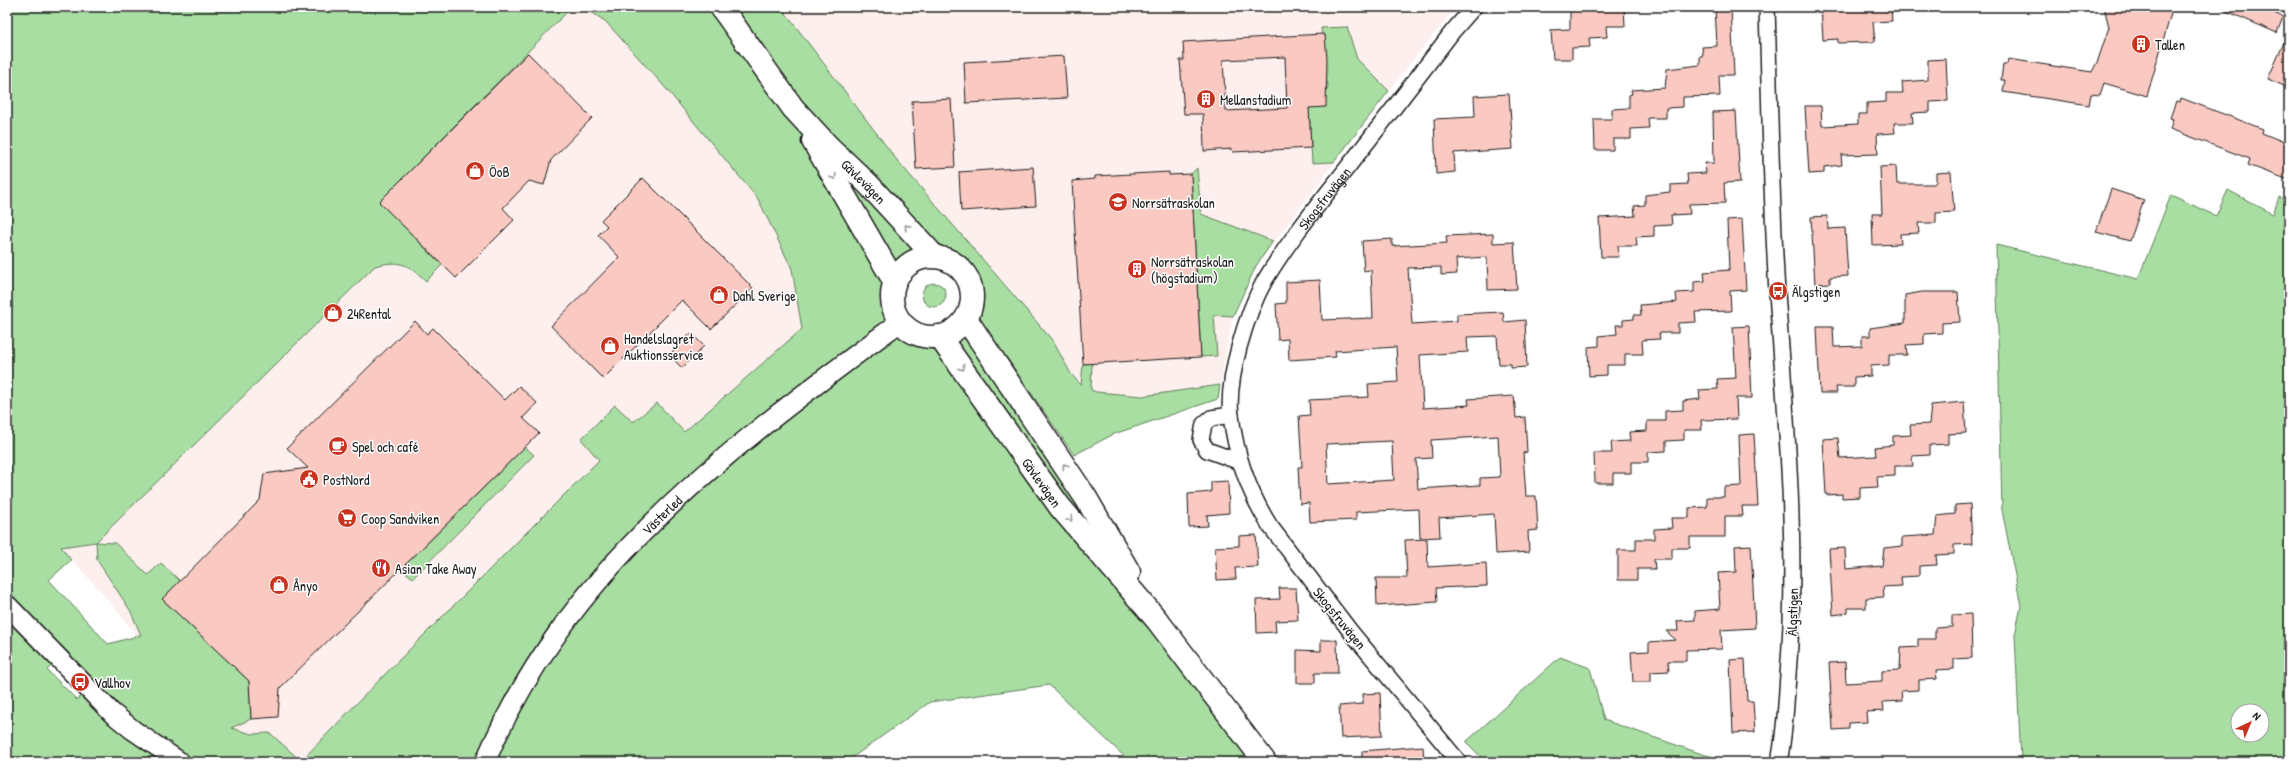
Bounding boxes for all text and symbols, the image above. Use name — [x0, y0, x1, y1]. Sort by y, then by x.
building icon: Tallen — [2130, 33, 2152, 55]
place label: Tallen — [2155, 35, 2185, 54]
building icon: Mellanstadium — [1195, 88, 1217, 110]
place label: Mellanstadium — [1220, 90, 1291, 109]
street label: Gävlevägen — [837, 154, 891, 208]
shop icon: ÖoB — [464, 160, 486, 182]
place label: ÖoB — [489, 162, 510, 181]
street label: Skogsfruvägen — [1293, 162, 1354, 233]
one-way arrow — [830, 173, 837, 180]
school or university icon: Norrsätraskolan — [1107, 191, 1129, 213]
place label: Norrsätraskolan — [1132, 193, 1215, 212]
one-way arrow — [905, 224, 912, 232]
place label: Norrsätraskolan (högstadium) — [1151, 252, 1234, 288]
building icon: Norrsätraskolan (högstadium) — [1126, 258, 1148, 280]
bus stop icon: Älgstigen — [1767, 280, 1789, 302]
place label: Älgstigen — [1792, 282, 1840, 302]
shop icon: Dahl Sverige — [708, 284, 730, 306]
place label: Dahl Sverige — [733, 286, 796, 306]
shop icon: 24Rental — [322, 302, 344, 324]
place label: 24Rental — [347, 304, 391, 323]
place label: Handelslagret Auktionsservice — [624, 329, 704, 364]
shop icon: Handelslagret Auktionsservice — [599, 335, 621, 357]
one-way arrow — [957, 364, 964, 371]
cafe icon: Spel och café — [327, 435, 349, 457]
place label: Spel och café — [352, 437, 419, 457]
street label: Gävlevägen — [1018, 454, 1066, 511]
one-way arrow — [1062, 463, 1070, 470]
public building icon: PostNord — [298, 468, 320, 490]
place label: PostNord — [323, 470, 370, 489]
street label: Västerled — [637, 490, 686, 538]
supermarket icon: Coop Sandviken — [336, 507, 358, 529]
place label: Coop Sandviken — [361, 509, 439, 529]
one-way arrow — [1066, 514, 1073, 522]
restaurant icon: Asian Take Away — [370, 557, 392, 579]
place label: Asian Take Away — [395, 559, 477, 579]
shop icon: Ånyo — [268, 574, 290, 596]
place label: Ånyo — [293, 576, 318, 596]
street label: Skogsfruvägen — [1308, 583, 1371, 654]
street label: Älgstigen — [1782, 588, 1803, 636]
bus stop icon: Vallhov — [69, 671, 91, 693]
place label: Vallhov — [94, 673, 131, 692]
north arrow — [2230, 703, 2270, 743]
text: N — [2250, 709, 2264, 723]

